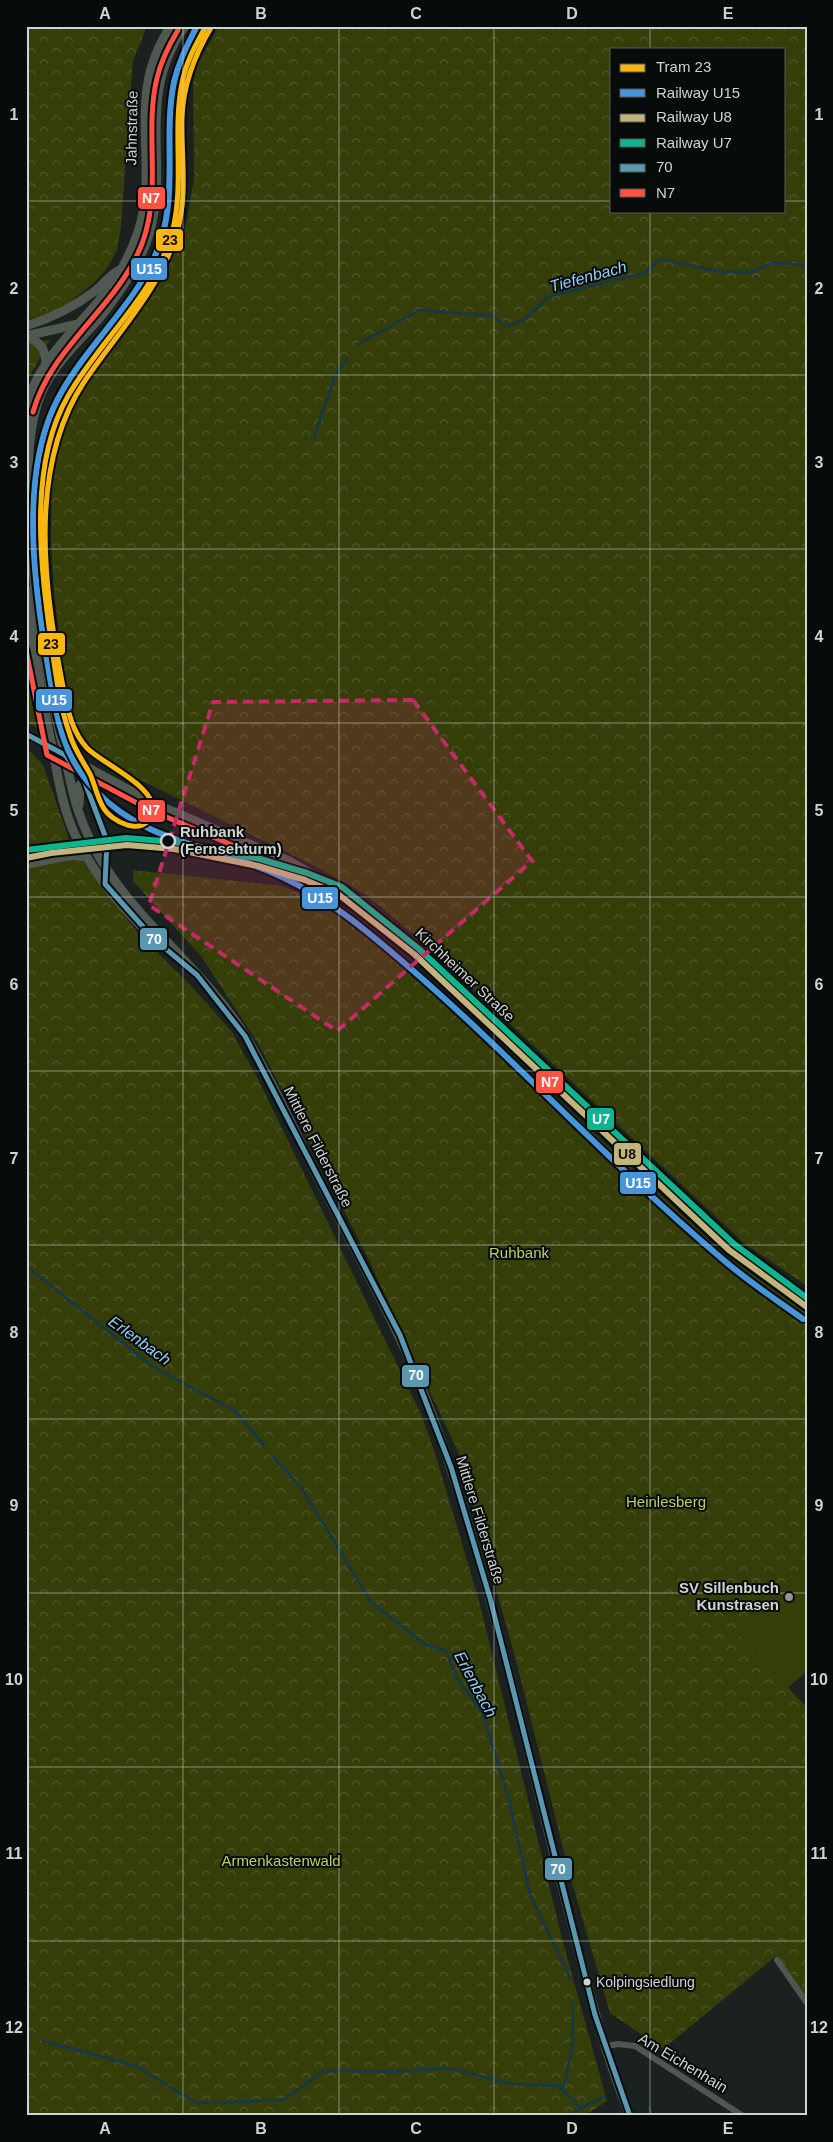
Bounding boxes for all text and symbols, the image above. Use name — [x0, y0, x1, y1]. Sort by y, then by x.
text: A — [99, 5, 111, 22]
text: B — [255, 5, 267, 22]
text: C — [410, 5, 422, 22]
text: D — [566, 5, 578, 22]
text: E — [723, 5, 734, 22]
legend — [610, 48, 786, 212]
text: Tram 23 — [656, 58, 711, 75]
text: Railway U15 — [656, 84, 740, 101]
street label: Jahnstraße — [122, 90, 141, 166]
text: 1 — [10, 106, 19, 123]
text: 1 — [815, 106, 824, 123]
text: Railway U8 — [656, 108, 732, 125]
text: Railway U7 — [656, 134, 732, 151]
text: 70 — [656, 158, 673, 175]
text: N7 — [656, 184, 675, 201]
line badge: N7 — [137, 186, 166, 210]
text: N7 — [142, 190, 160, 206]
line badge: 23 — [155, 228, 184, 252]
text: 23 — [162, 232, 178, 248]
line badge: U15 — [130, 257, 168, 281]
water label: Tiefenbach — [548, 258, 629, 295]
text: U15 — [136, 261, 162, 277]
text: 2 — [10, 280, 19, 297]
text: 2 — [815, 280, 824, 297]
text: 3 — [10, 454, 19, 471]
text: 3 — [815, 454, 824, 471]
text: 4 — [10, 628, 19, 645]
text: 4 — [815, 628, 824, 645]
line badge: 23 — [37, 632, 66, 656]
text: 23 — [43, 636, 59, 652]
line badge: U15 — [35, 688, 73, 712]
text: U15 — [41, 692, 67, 708]
line badge: N7 — [137, 799, 166, 823]
text: 5 — [10, 802, 19, 819]
text: N7 — [142, 802, 160, 818]
text: 5 — [815, 802, 824, 819]
place label: Ruhbank (Fernsehturm) — [180, 823, 282, 857]
marker: Ruhbank (Fernsehturm) — [160, 833, 176, 849]
line badge: U15 — [301, 886, 339, 910]
text: U15 — [307, 890, 333, 906]
street label: Kirchheimer Straße — [412, 924, 518, 1025]
line badge: 70 — [139, 927, 168, 951]
text: 70 — [146, 931, 162, 947]
text: 6 — [10, 976, 19, 993]
text: 6 — [815, 976, 824, 993]
line badge: N7 — [535, 1070, 564, 1094]
text: N7 — [541, 1074, 559, 1090]
street label: Mittlere Filderstraße — [281, 1084, 356, 1210]
line badge: U7 — [586, 1107, 615, 1131]
text: U7 — [592, 1111, 610, 1127]
line badge: U8 — [613, 1142, 642, 1166]
text: U8 — [618, 1146, 636, 1162]
text: 7 — [10, 1150, 19, 1167]
text: 7 — [815, 1150, 824, 1167]
line badge: U15 — [619, 1171, 657, 1195]
text: U15 — [625, 1175, 651, 1191]
park label: Ruhbank — [489, 1244, 550, 1261]
water label: Erlenbach — [106, 1312, 174, 1369]
text: 8 — [10, 1324, 19, 1341]
text: 8 — [815, 1324, 824, 1341]
line badge: 70 — [401, 1364, 430, 1388]
text: 70 — [408, 1367, 424, 1383]
street label: Mittlere Filderstraße — [453, 1454, 508, 1586]
park label: Heinlesberg — [626, 1493, 706, 1510]
text: 9 — [10, 1497, 19, 1514]
text: 9 — [815, 1497, 824, 1514]
place label: SV Sillenbuch Kunstrasen — [679, 1579, 779, 1613]
marker: SV Sillenbuch Kunstrasen — [783, 1591, 795, 1603]
water label: Erlenbach — [451, 1648, 500, 1720]
text: 10 — [5, 1671, 23, 1688]
text: 10 — [810, 1671, 828, 1688]
text: 11 — [6, 1845, 23, 1862]
text: 11 — [811, 1845, 828, 1862]
park label: Armenkastenwald — [221, 1852, 341, 1869]
line badge: 70 — [544, 1857, 573, 1881]
text: 70 — [550, 1861, 566, 1877]
place label: Kolpingsiedlung — [596, 1974, 695, 1990]
marker: Kolpingsiedlung — [582, 1977, 592, 1987]
text: 12 — [5, 2019, 23, 2036]
text: 12 — [810, 2019, 828, 2036]
street label: Am Eichenhain — [636, 2029, 731, 2096]
text: A — [99, 2120, 111, 2137]
text: B — [255, 2120, 267, 2137]
text: C — [410, 2120, 422, 2137]
text: D — [566, 2120, 578, 2137]
text: E — [723, 2120, 734, 2137]

